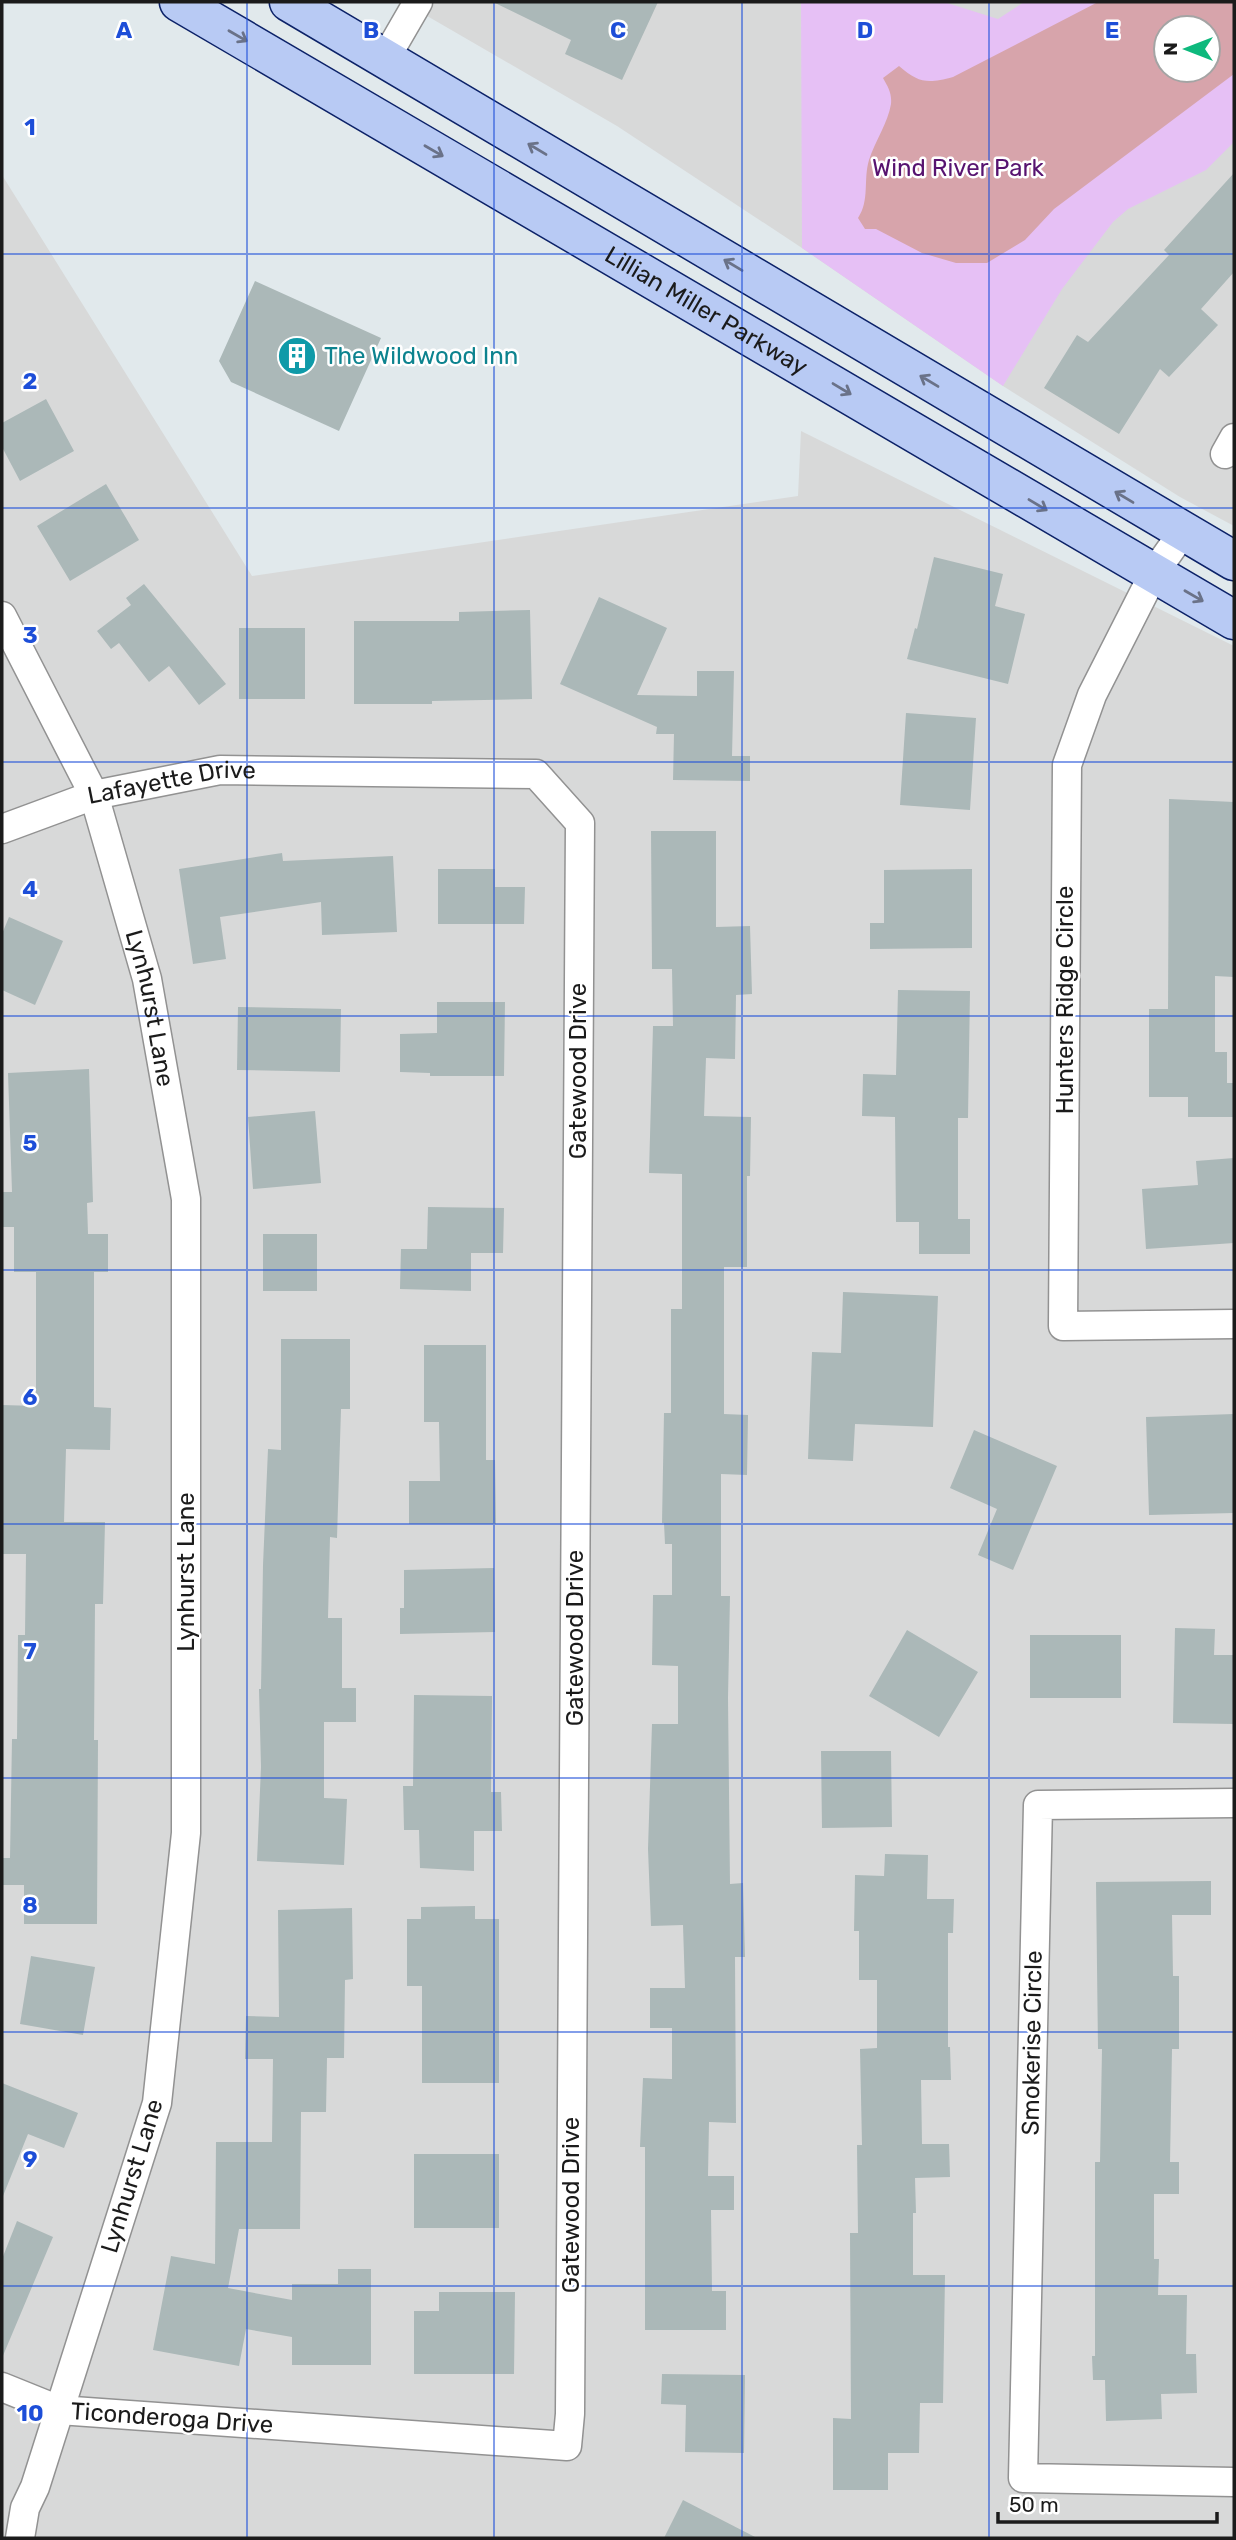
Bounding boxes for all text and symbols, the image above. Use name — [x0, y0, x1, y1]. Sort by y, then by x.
north arrow — [1152, 14, 1222, 84]
text: A — [116, 16, 133, 44]
text: B — [363, 16, 379, 44]
text: C — [610, 16, 626, 44]
text: D — [857, 16, 873, 44]
text: E — [1105, 16, 1119, 44]
one-way arrow — [227, 29, 247, 43]
text: N — [1159, 42, 1182, 56]
text: 1 — [24, 113, 36, 141]
one-way arrow — [527, 142, 548, 155]
one-way arrow — [424, 144, 444, 158]
park label: Wind River Park — [872, 154, 1045, 182]
street label: Lillian Miller Parkway — [600, 241, 813, 381]
one-way arrow — [723, 257, 743, 271]
building icon: The Wildwood Inn — [276, 335, 318, 377]
place label: The Wildwood Inn — [324, 342, 518, 370]
text: 2 — [23, 367, 37, 395]
one-way arrow — [919, 373, 939, 387]
one-way arrow — [832, 382, 852, 396]
one-way arrow — [1115, 489, 1135, 503]
one-way arrow — [1028, 498, 1048, 512]
one-way arrow — [1184, 590, 1204, 604]
text: 3 — [22, 621, 38, 649]
street label: Lafayette Drive — [85, 756, 256, 810]
text: 4 — [22, 875, 38, 903]
street label: Hunters Ridge Circle — [1051, 886, 1079, 1114]
street label: Lynhurst Lane — [120, 927, 180, 1089]
street label: Gatewood Drive — [564, 983, 592, 1159]
text: 5 — [23, 1129, 38, 1157]
text: 6 — [23, 1383, 38, 1411]
street label: Lynhurst Lane — [172, 1492, 200, 1652]
street label: Gatewood Drive — [561, 1550, 589, 1726]
text: 7 — [23, 1637, 37, 1665]
text: 8 — [22, 1891, 38, 1919]
street label: Smokerise Circle — [1016, 1950, 1048, 2136]
street label: Lynhurst Lane — [95, 2096, 169, 2256]
street label: Gatewood Drive — [557, 2117, 585, 2293]
text: 9 — [23, 2145, 37, 2173]
street label: Ticonderoga Drive — [70, 2397, 274, 2439]
text: 10 — [16, 2399, 44, 2427]
scale bar — [998, 2480, 1217, 2524]
text: 50 m — [1009, 2492, 1059, 2517]

